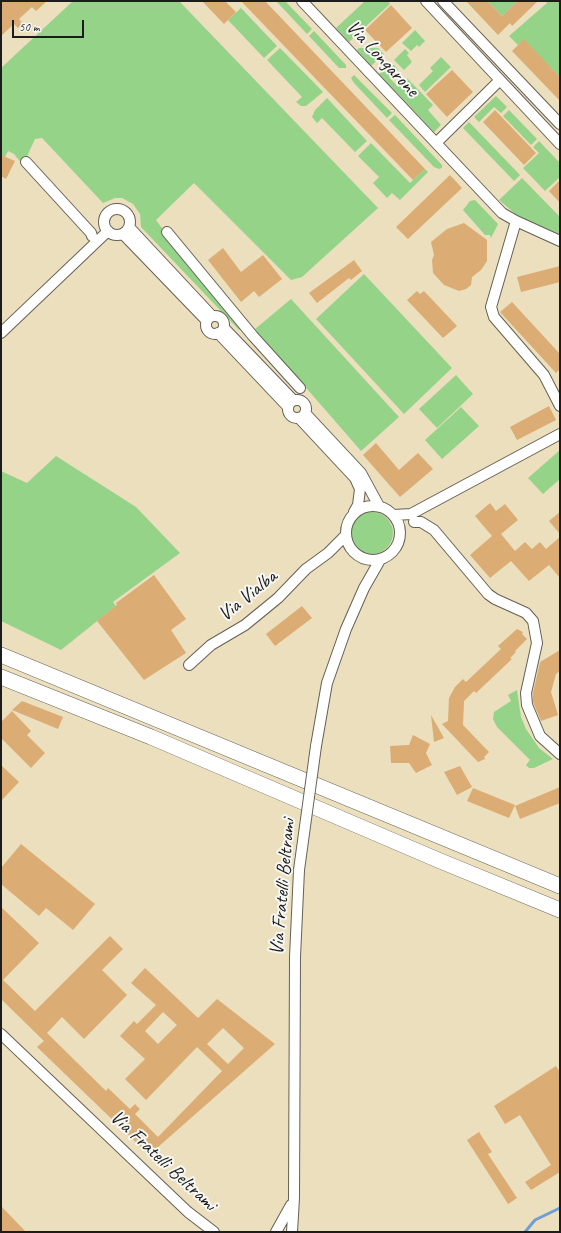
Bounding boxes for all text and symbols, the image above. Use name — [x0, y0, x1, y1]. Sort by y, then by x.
scale bar — [14, 12, 86, 38]
street label: Via Longarone — [341, 16, 423, 102]
text: 50 m — [19, 19, 39, 35]
street label: Via Vialba — [214, 565, 282, 627]
street label: Via Fratelli Beltrami — [265, 818, 301, 956]
street label: Via Fratelli Beltrami — [105, 1106, 221, 1216]

